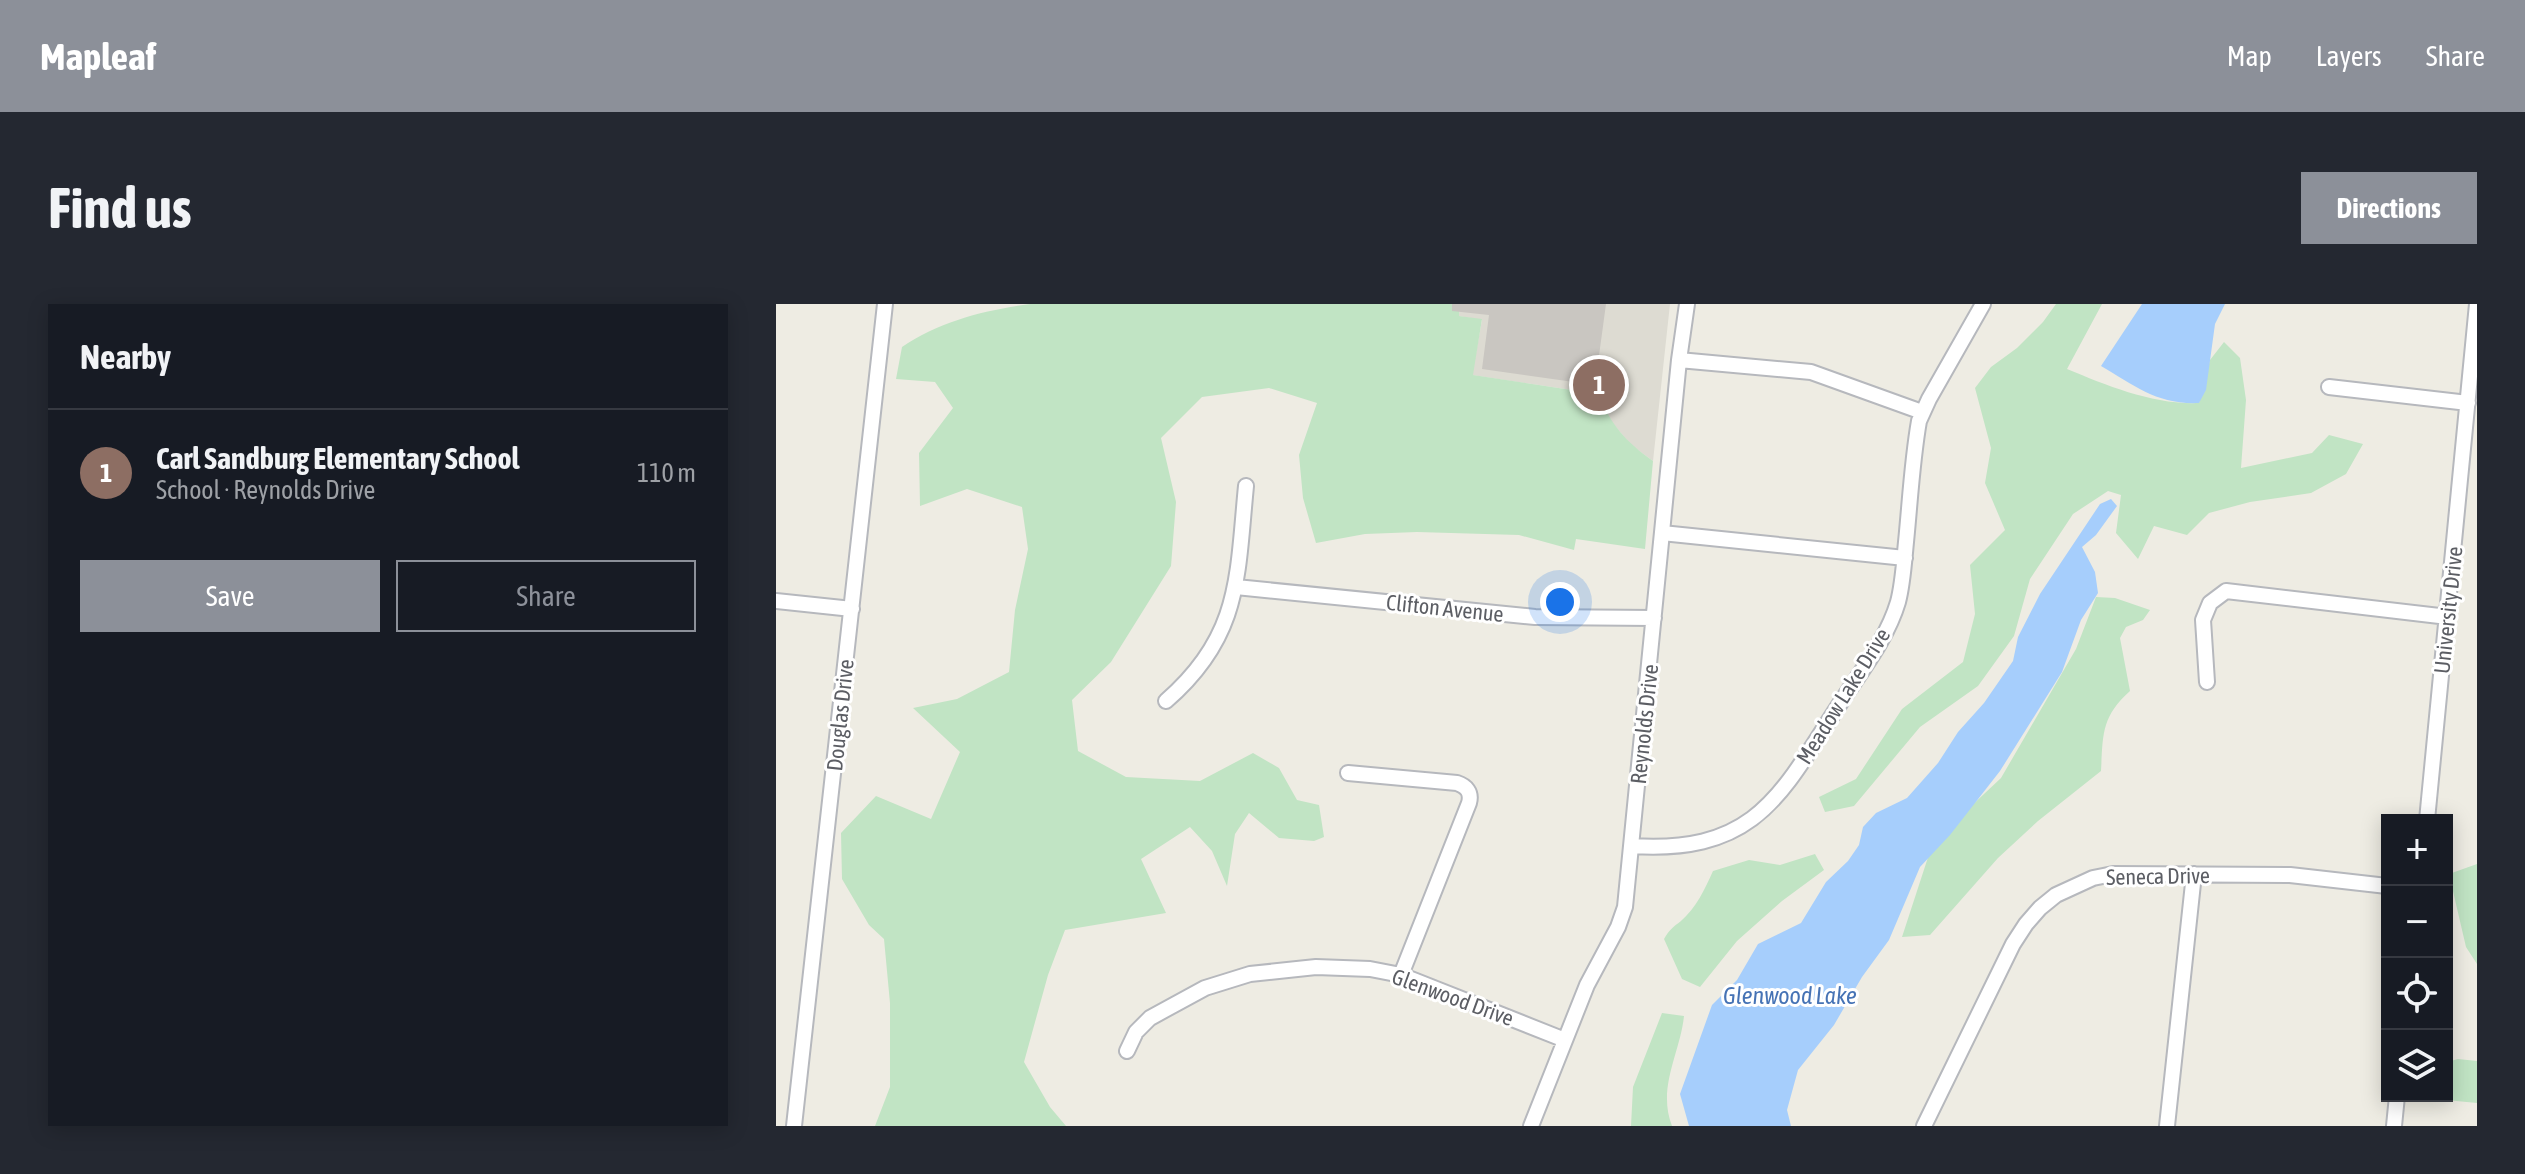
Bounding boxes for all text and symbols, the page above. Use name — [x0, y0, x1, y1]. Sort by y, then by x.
text: Mapleaf — [40, 35, 156, 78]
text: Map — [2227, 40, 2272, 72]
text: Layers — [2316, 40, 2382, 72]
text: Share — [2426, 40, 2485, 72]
button: Directions — [2301, 172, 2477, 244]
text: Find us — [48, 176, 192, 240]
text: Nearby — [80, 337, 171, 376]
pin: 1 — [1573, 355, 1625, 415]
text: Carl Sandburg Elementary School — [156, 441, 519, 475]
text: 1 — [100, 458, 112, 488]
text: 110 m — [637, 458, 696, 488]
text: School · Reynolds Drive — [156, 475, 375, 505]
street label: University Drive — [2428, 545, 2468, 675]
button: Save — [80, 560, 380, 632]
button: Share — [396, 560, 696, 632]
your location — [1540, 582, 1580, 622]
street label: Clifton Avenue — [1385, 589, 1505, 627]
street label: Meadow Lake Drive — [1791, 623, 1895, 769]
street label: Douglas Drive — [821, 658, 859, 772]
street label: Reynolds Drive — [1625, 663, 1663, 785]
map controls — [2381, 814, 2453, 1102]
button: + — [2381, 814, 2453, 886]
street label: Seneca Drive — [2106, 862, 2210, 890]
button: − — [2381, 886, 2453, 958]
button: locate — [2381, 958, 2453, 1030]
street label: Glenwood Drive — [1389, 963, 1517, 1031]
water label: Glenwood Lake — [1723, 982, 1857, 1009]
button: layers — [2381, 1030, 2453, 1102]

